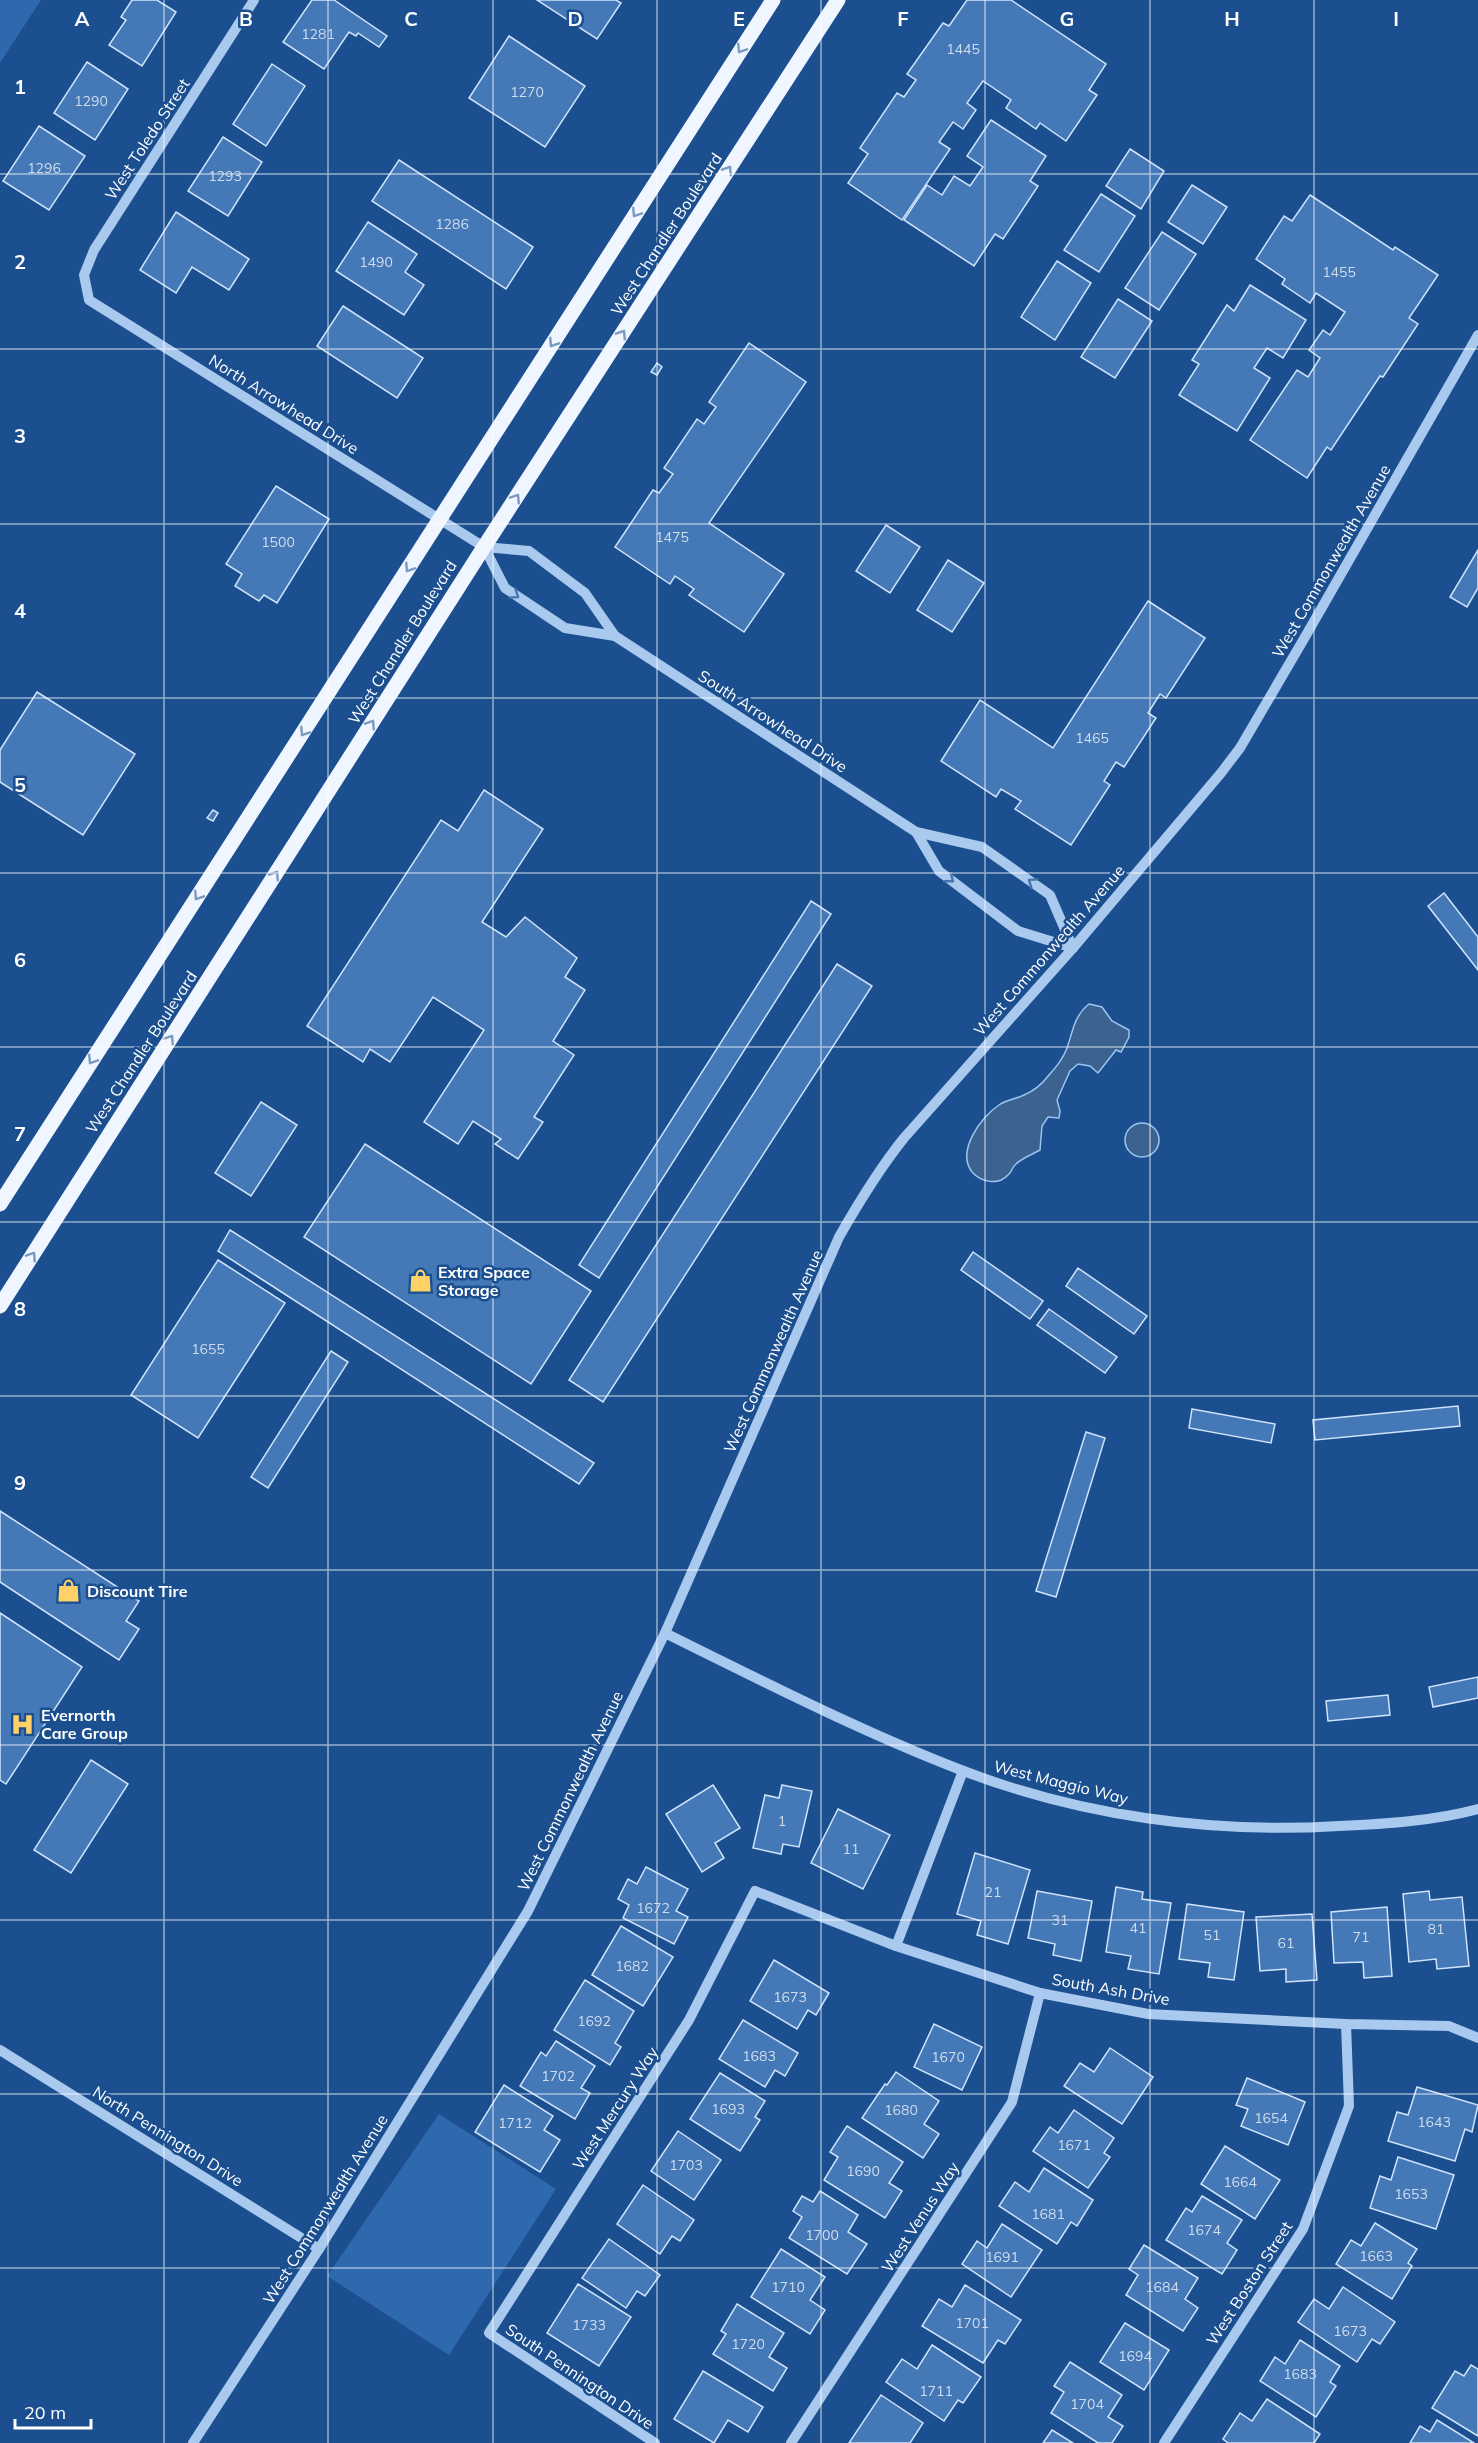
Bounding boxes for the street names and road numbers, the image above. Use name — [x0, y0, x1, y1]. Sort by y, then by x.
street label: West Toledo Street — [100, 74, 194, 203]
street label: West Chandler Boulevard — [606, 149, 726, 319]
street label: North Arrowhead Drive — [205, 350, 363, 458]
street label: West Commonwealth Avenue — [1267, 461, 1395, 661]
street label: West Chandler Boulevard — [343, 556, 461, 728]
street label: South Arrowhead Drive — [695, 665, 851, 777]
street label: West Commonwealth Avenue — [969, 860, 1129, 1040]
street label: West Chandler Boulevard — [81, 967, 201, 1137]
street label: West Commonwealth Avenue — [719, 1246, 827, 1456]
street label: West Commonwealth Avenue — [513, 1688, 627, 1894]
street label: West Maggio Way — [992, 1756, 1131, 1808]
street label: South Ash Drive — [1051, 1969, 1171, 2009]
street label: West Mercury Way — [568, 2042, 662, 2173]
street label: North Pennington Drive — [89, 2081, 247, 2191]
street label: West Commonwealth Avenue — [258, 2110, 392, 2308]
street label: West Venus Way — [877, 2158, 963, 2276]
street label: West Boston Street — [1202, 2217, 1297, 2349]
street label: South Pennington Drive — [502, 2319, 658, 2433]

